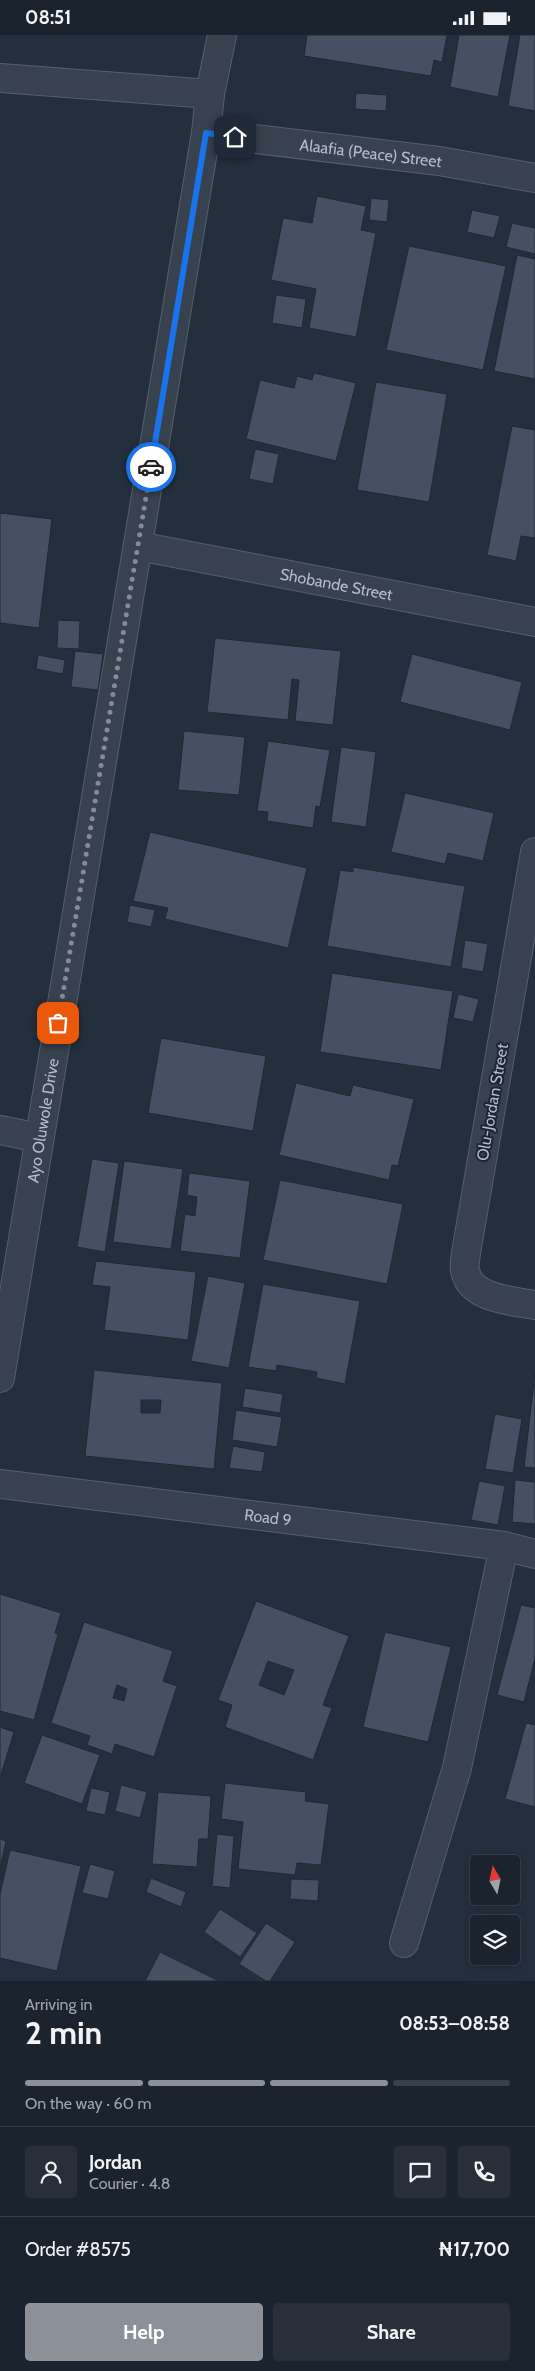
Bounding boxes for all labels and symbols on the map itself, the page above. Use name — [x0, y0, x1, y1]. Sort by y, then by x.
pin — [214, 116, 256, 158]
street label: Alaafia (Peace) Street — [299, 135, 444, 171]
courier — [126, 442, 176, 492]
street label: Shobande Street — [278, 564, 395, 605]
pin — [37, 1002, 79, 1044]
street label: Olu-Jordan Street — [473, 1041, 512, 1162]
street label: Ayo Oluwole Drive — [23, 1057, 63, 1184]
street label: Road 9 — [243, 1505, 293, 1530]
north arrow — [470, 1855, 520, 1905]

